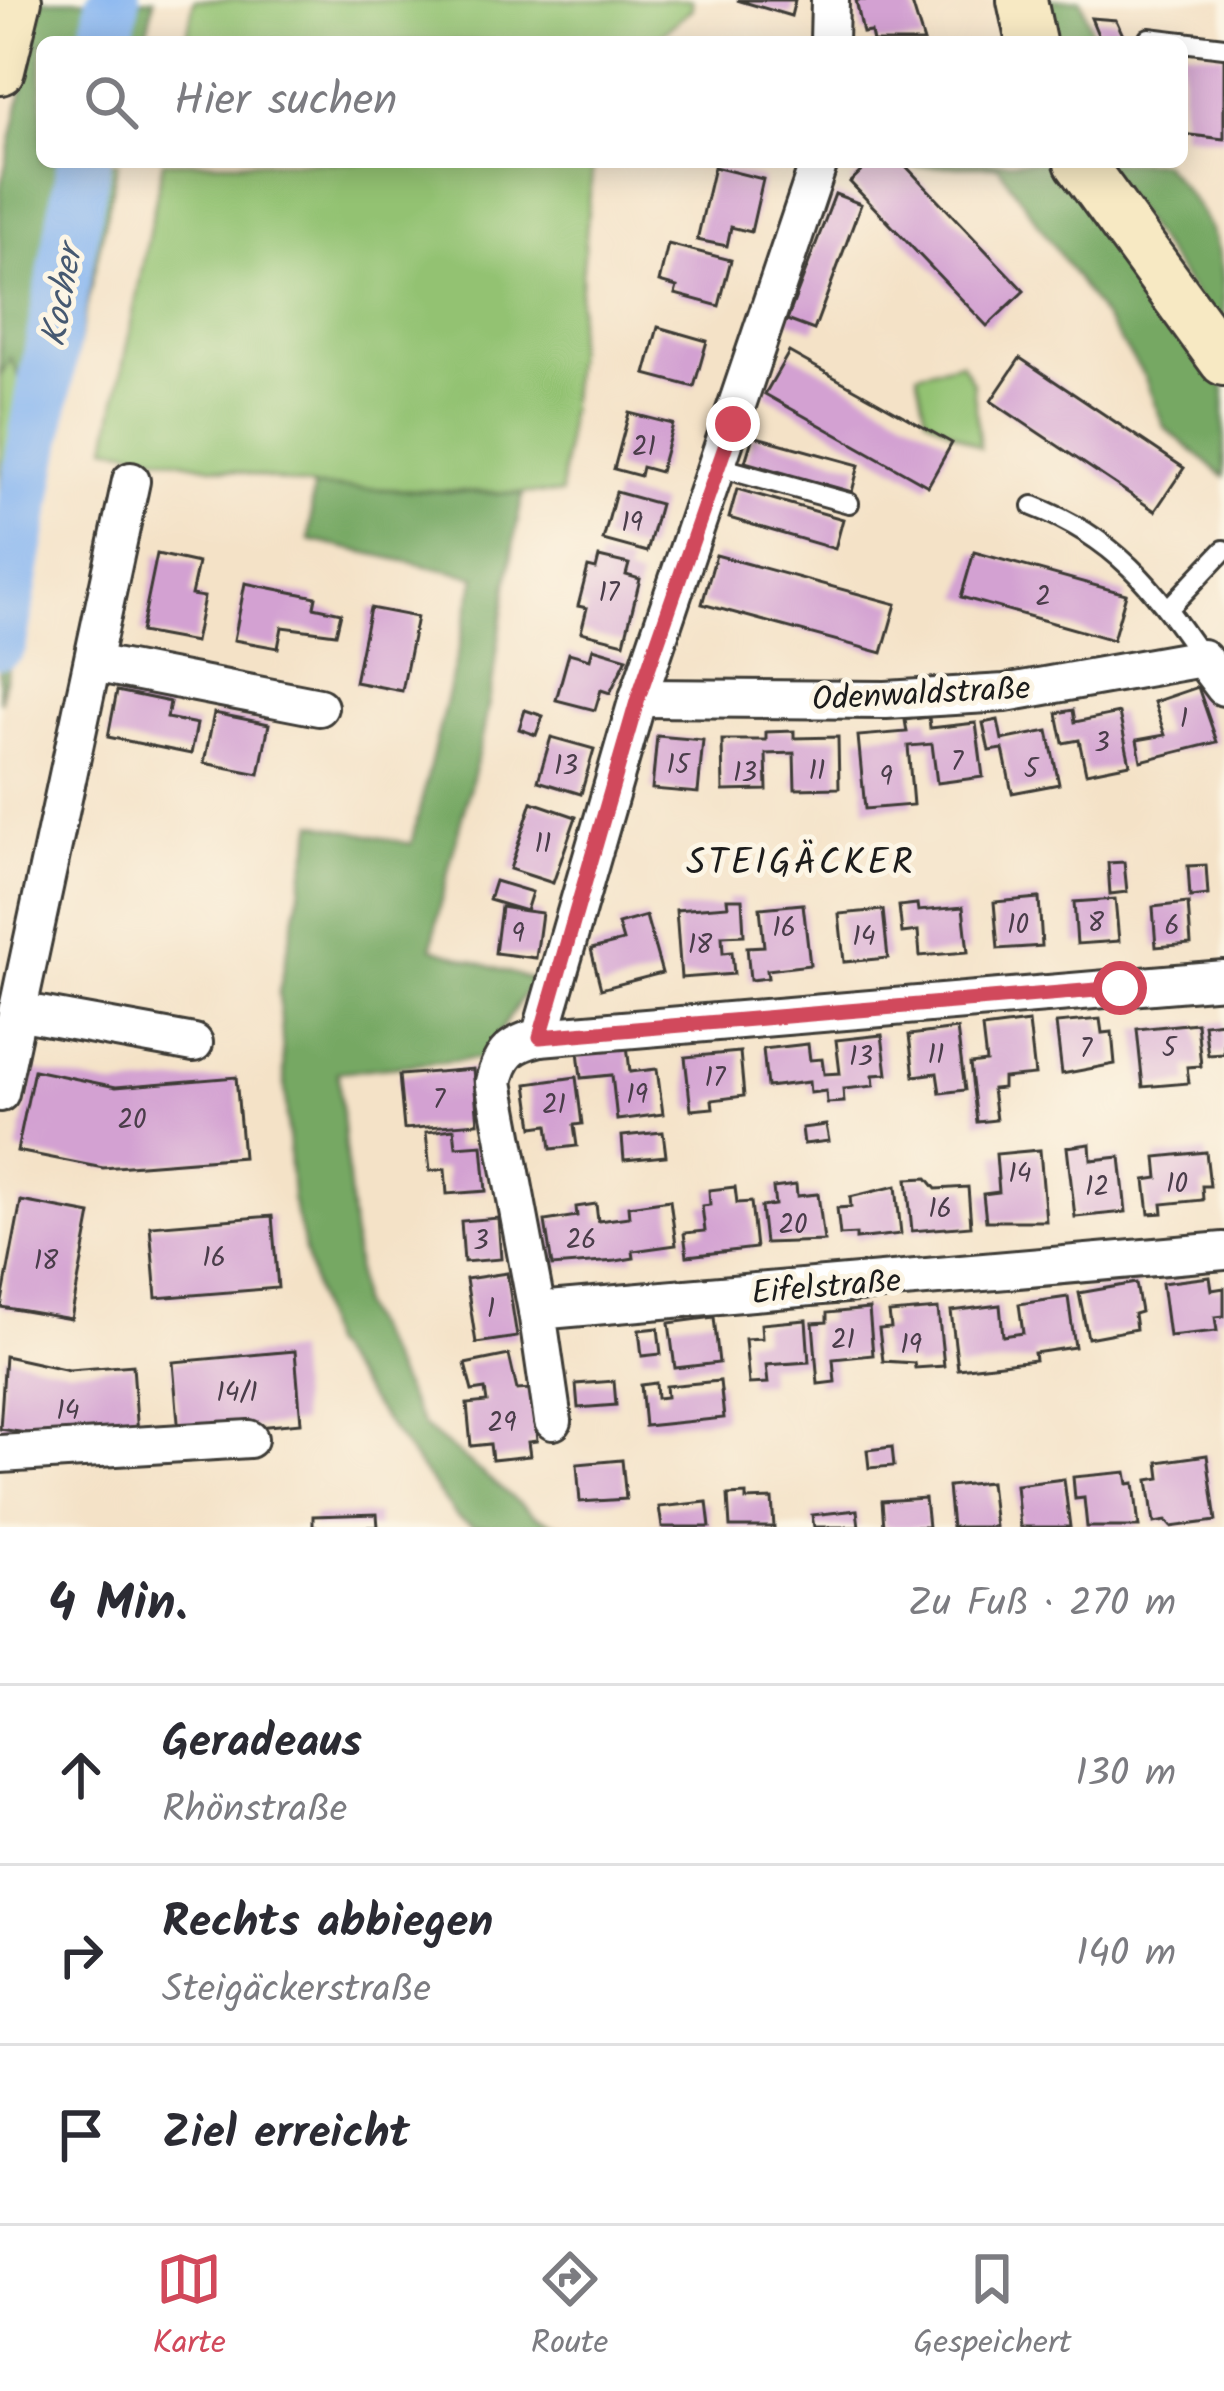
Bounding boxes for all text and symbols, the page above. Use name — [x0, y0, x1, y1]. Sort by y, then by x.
search box — [36, 36, 1188, 168]
text: Hier suchen — [174, 66, 397, 138]
icon: search — [78, 69, 144, 135]
water label: Kocher — [27, 235, 102, 351]
route end — [706, 397, 760, 451]
house number: 21 — [632, 426, 656, 469]
house number: 19 — [621, 502, 643, 545]
house number: 17 — [599, 572, 621, 615]
house number: 2 — [1035, 576, 1051, 619]
street label: Odenwaldstraße — [811, 663, 1032, 728]
house number: 1 — [1180, 698, 1188, 741]
house number: 3 — [1094, 722, 1110, 765]
house number: 7 — [951, 741, 965, 784]
house number: 15 — [667, 744, 691, 787]
house number: 13 — [554, 745, 578, 788]
house number: 5 — [1024, 748, 1040, 791]
house number: 11 — [809, 750, 825, 793]
house number: 13 — [733, 752, 757, 795]
house number: 9 — [879, 756, 893, 799]
house number: 11 — [535, 823, 551, 866]
district label: STEIGÄCKER — [686, 836, 916, 893]
house number: 8 — [1088, 902, 1105, 945]
house number: 10 — [1007, 904, 1029, 947]
house number: 6 — [1164, 905, 1180, 948]
house number: 16 — [772, 907, 796, 950]
house number: 9 — [511, 913, 525, 956]
house number: 14 — [852, 916, 876, 959]
house number: 18 — [688, 924, 713, 967]
route start — [1093, 961, 1147, 1015]
house number: 5 — [1162, 1027, 1178, 1070]
house number: 7 — [1080, 1028, 1094, 1071]
house number: 11 — [928, 1034, 944, 1077]
house number: 13 — [849, 1036, 873, 1079]
house number: 17 — [705, 1057, 727, 1100]
house number: 19 — [626, 1074, 648, 1117]
house number: 7 — [433, 1079, 447, 1122]
house number: 21 — [542, 1084, 566, 1127]
house number: 20 — [117, 1099, 147, 1142]
house number: 14 — [1008, 1153, 1032, 1196]
house number: 10 — [1166, 1163, 1188, 1206]
house number: 12 — [1085, 1166, 1109, 1209]
house number: 16 — [928, 1188, 952, 1231]
house number: 20 — [778, 1204, 808, 1247]
house number: 26 — [566, 1219, 596, 1262]
house number: 3 — [473, 1220, 489, 1263]
house number: 16 — [202, 1237, 226, 1280]
house number: 18 — [34, 1240, 59, 1283]
street label: Eifelstraße — [749, 1256, 903, 1321]
house number: 1 — [487, 1288, 495, 1331]
house number: 21 — [831, 1319, 855, 1362]
house number: 19 — [900, 1324, 922, 1367]
house number: 14/1 — [216, 1372, 258, 1415]
house number: 14 — [56, 1390, 80, 1433]
house number: 29 — [488, 1402, 516, 1445]
text: 4 Min. — [48, 1565, 188, 1646]
text: Zu Fuß · 270 m — [908, 1574, 1176, 1636]
text: Geradeaus — [162, 1708, 362, 1780]
icon: ahead — [48, 1742, 114, 1808]
text: 130 m — [1075, 1744, 1176, 1806]
text: Rhönstraße — [162, 1780, 347, 1842]
text: Rechts abbiegen — [162, 1888, 493, 1960]
icon: right — [48, 1922, 114, 1988]
text: 140 m — [1076, 1924, 1176, 1986]
text: Steigäckerstraße — [162, 1960, 431, 2022]
text: Ziel erreicht — [162, 2099, 410, 2171]
icon: arrive — [48, 2102, 114, 2168]
tab: Karte — [152, 2246, 226, 2371]
tab: Route — [531, 2246, 608, 2371]
tab: Gespeichert — [913, 2246, 1072, 2371]

